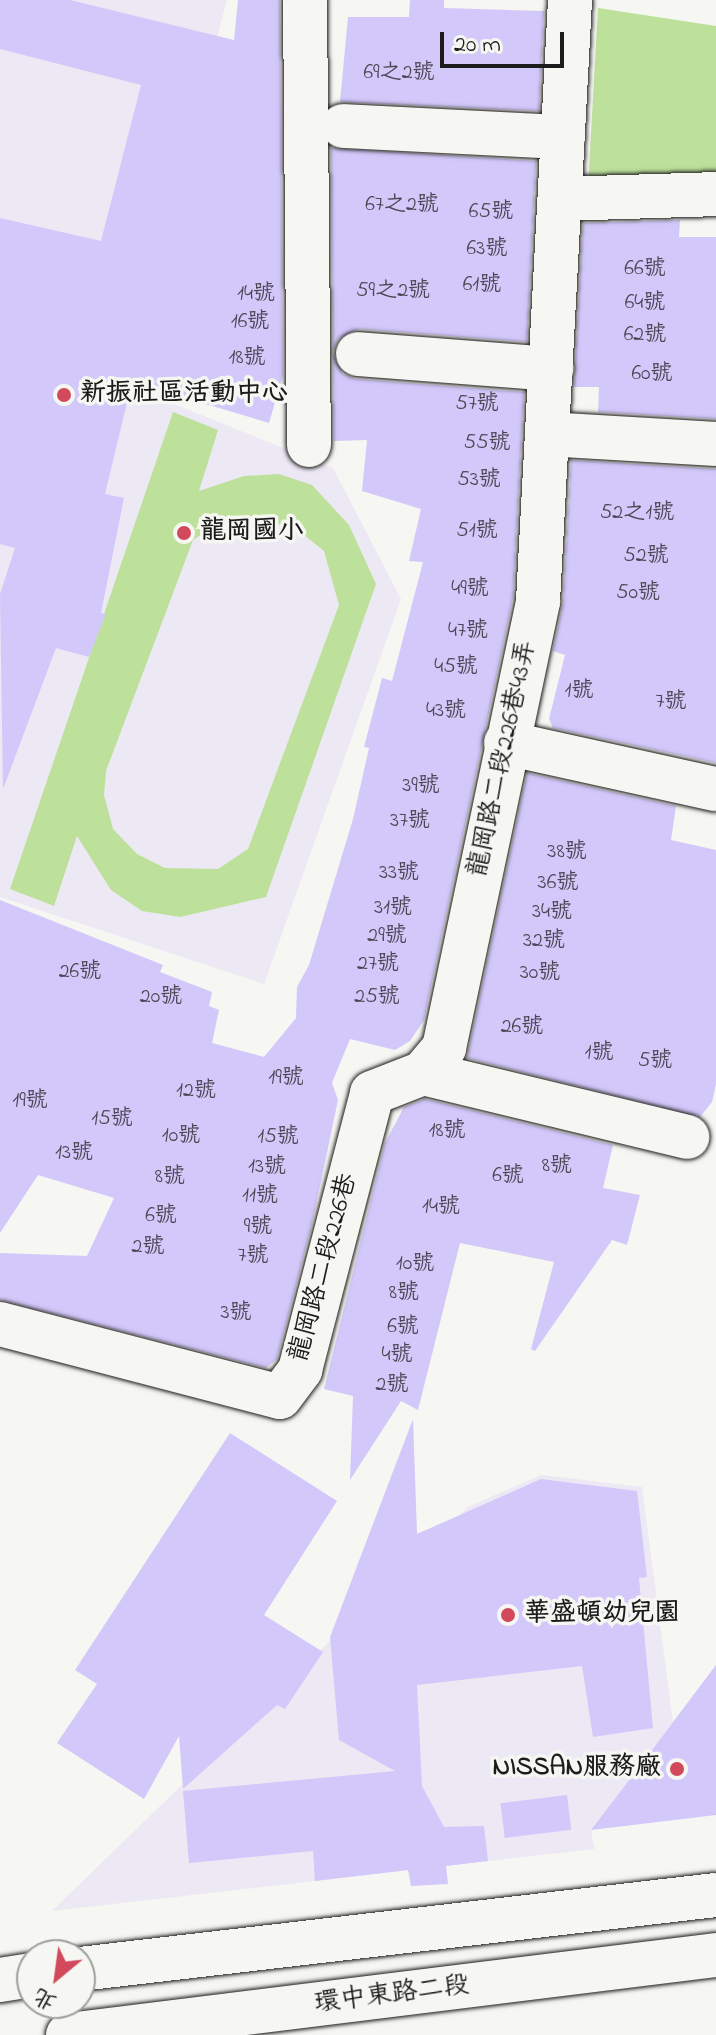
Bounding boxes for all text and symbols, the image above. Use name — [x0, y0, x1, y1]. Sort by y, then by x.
scale bar — [444, 16, 568, 66]
text: 20 m — [454, 28, 501, 63]
house number: 69之2號 — [363, 61, 435, 87]
house number: 67之2號 — [365, 193, 439, 219]
house number: 65號 — [469, 200, 513, 226]
house number: 63號 — [467, 237, 507, 263]
house number: 66號 — [624, 257, 666, 283]
house number: 61號 — [463, 273, 501, 299]
house number: 59之2號 — [356, 279, 430, 305]
house number: 14號 — [237, 282, 275, 308]
house number: 64號 — [625, 291, 665, 317]
house number: 16號 — [231, 310, 269, 336]
house number: 62號 — [624, 323, 666, 349]
house number: 18號 — [228, 346, 266, 372]
house number: 60號 — [631, 362, 673, 388]
place label: 新振社區活動中心 — [80, 379, 288, 411]
marker: 新振社區活動中心 — [55, 386, 73, 404]
house number: 57號 — [455, 392, 499, 418]
house number: 55號 — [463, 431, 511, 457]
house number: 53號 — [457, 468, 501, 494]
house number: 52之1號 — [600, 501, 674, 527]
place label: 龍岡國小 — [200, 517, 304, 549]
house number: 51號 — [456, 519, 498, 545]
marker: 龍岡國小 — [175, 524, 193, 542]
house number: 52號 — [623, 544, 669, 570]
house number: 49號 — [451, 577, 489, 603]
house number: 50號 — [616, 581, 660, 607]
house number: 47號 — [448, 619, 488, 645]
street label: 龍岡路二段226巷43弄 — [464, 638, 544, 880]
house number: 45號 — [434, 655, 478, 681]
house number: 1號 — [565, 679, 593, 705]
house number: 7號 — [655, 690, 687, 716]
house number: 43號 — [426, 699, 466, 725]
house number: 39號 — [402, 774, 440, 800]
house number: 37號 — [390, 809, 430, 835]
house number: 38號 — [547, 840, 587, 866]
house number: 33號 — [379, 861, 419, 887]
house number: 36號 — [538, 871, 578, 897]
house number: 31號 — [374, 896, 412, 922]
house number: 34號 — [532, 900, 572, 926]
house number: 29號 — [367, 924, 407, 950]
house number: 32號 — [523, 929, 565, 955]
house number: 27號 — [357, 952, 399, 978]
house number: 26號 — [59, 960, 101, 986]
house number: 30號 — [520, 961, 560, 987]
house number: 20號 — [140, 985, 182, 1011]
house number: 25號 — [354, 985, 400, 1011]
house number: 26號 — [501, 1015, 543, 1041]
house number: 1號 — [585, 1041, 613, 1067]
house number: 5號 — [638, 1049, 672, 1075]
house number: 19號 — [268, 1066, 304, 1092]
house number: 12號 — [176, 1079, 216, 1105]
house number: 19號 — [12, 1089, 48, 1115]
house number: 15號 — [91, 1107, 133, 1133]
house number: 18號 — [428, 1119, 466, 1145]
house number: 10號 — [162, 1124, 200, 1150]
house number: 15號 — [257, 1125, 299, 1151]
house number: 13號 — [55, 1141, 93, 1167]
house number: 8號 — [542, 1154, 572, 1180]
house number: 13號 — [248, 1155, 286, 1181]
house number: 6號 — [492, 1164, 524, 1190]
house number: 8號 — [155, 1165, 185, 1191]
street label: 龍岡路二段226巷 — [285, 1171, 365, 1365]
house number: 11號 — [242, 1184, 278, 1210]
house number: 14號 — [422, 1195, 460, 1221]
house number: 6號 — [145, 1204, 177, 1230]
house number: 9號 — [244, 1215, 272, 1241]
house number: 2號 — [132, 1235, 164, 1261]
house number: 7號 — [237, 1244, 269, 1270]
house number: 10號 — [396, 1252, 434, 1278]
house number: 8號 — [389, 1281, 419, 1307]
house number: 3號 — [220, 1301, 252, 1327]
house number: 6號 — [387, 1315, 419, 1341]
house number: 4號 — [381, 1343, 413, 1369]
house number: 2號 — [376, 1373, 408, 1399]
place label: 華盛頓幼兒園 — [524, 1599, 680, 1631]
marker: 華盛頓幼兒園 — [499, 1606, 517, 1624]
place label: NISSAN服務廠 — [492, 1753, 661, 1785]
marker: NISSAN服務廠 — [668, 1760, 686, 1778]
north arrow — [16, 1939, 96, 2019]
street label: 環中東路二段 — [313, 1971, 471, 2021]
text: 北 — [28, 1979, 63, 2018]

